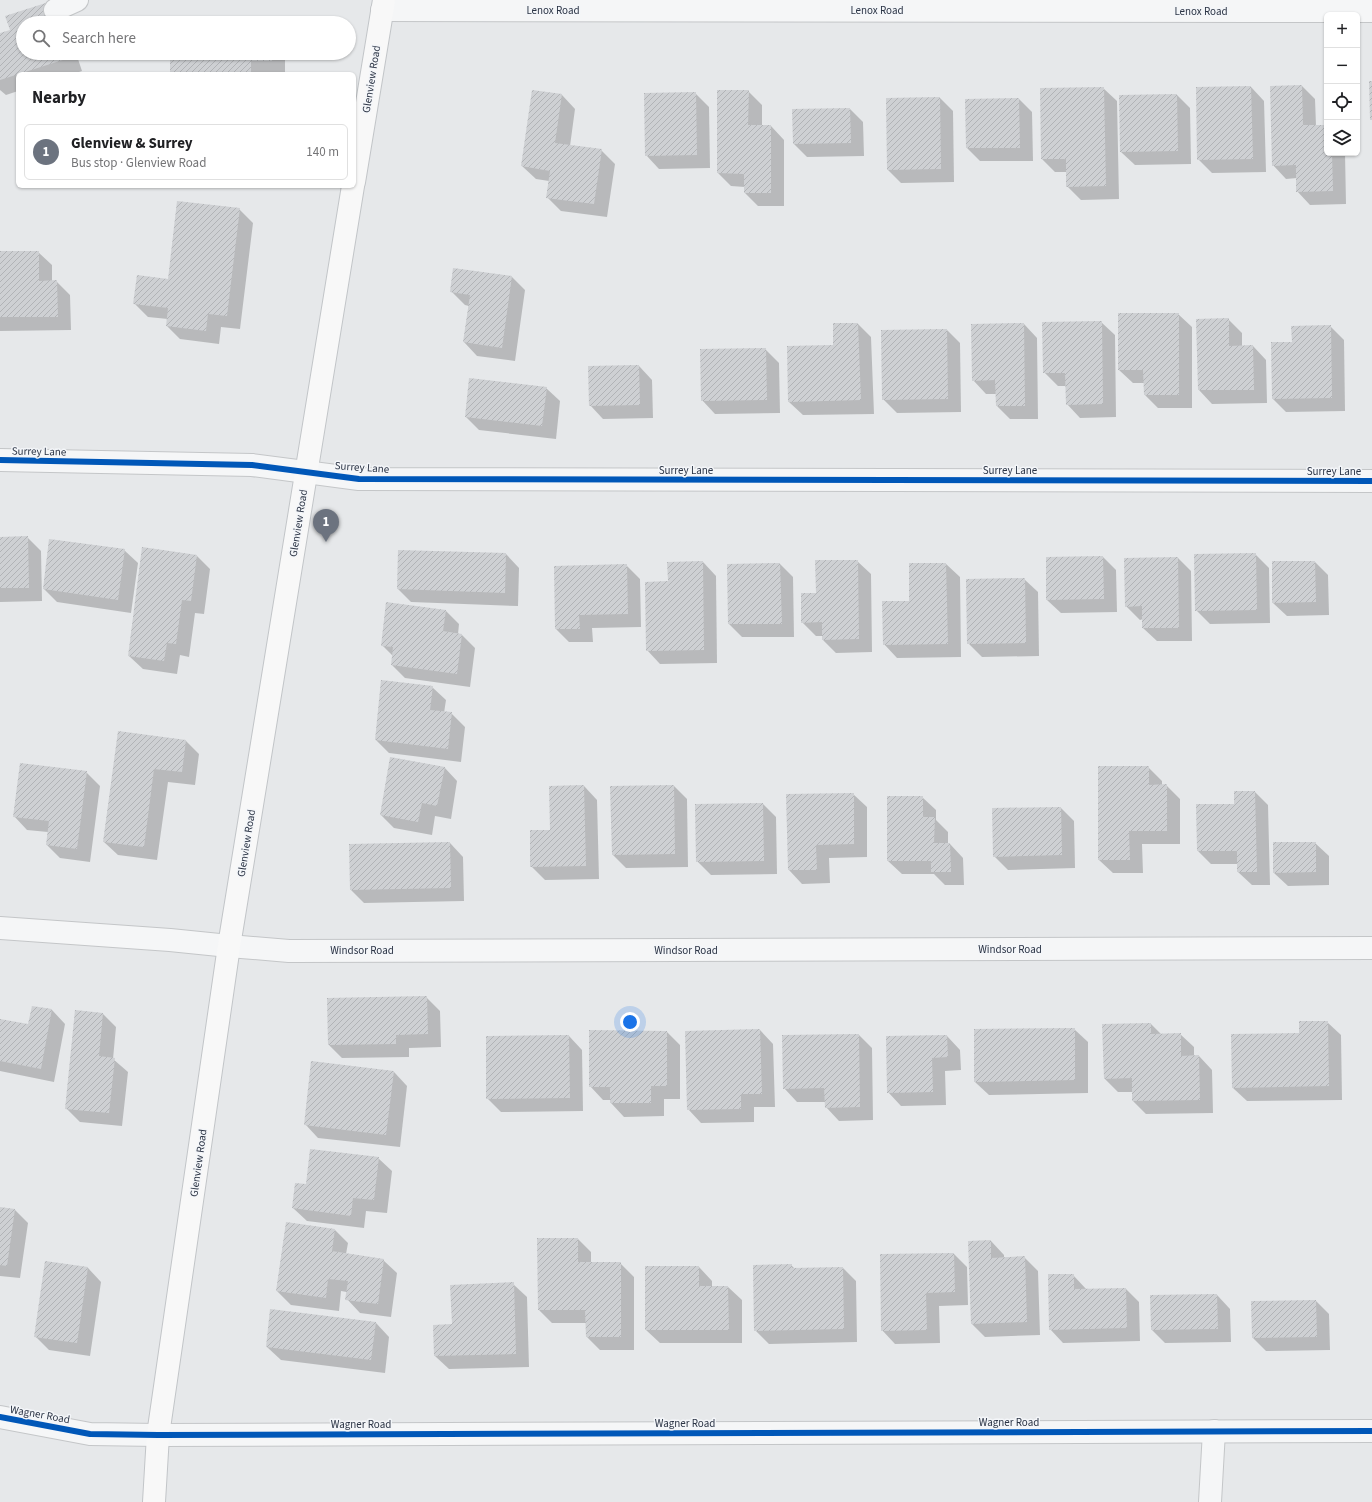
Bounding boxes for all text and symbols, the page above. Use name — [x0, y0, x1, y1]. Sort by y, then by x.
street label: Lenox Road — [526, 3, 580, 18]
street label: Lenox Road — [850, 3, 904, 18]
street label: Lenox Road — [1174, 4, 1228, 19]
map controls — [1324, 12, 1360, 156]
button: + — [1324, 12, 1360, 48]
search box — [16, 16, 356, 60]
icon: search — [30, 27, 52, 49]
text: Search here — [62, 28, 136, 49]
street label: Glenview Road — [359, 44, 384, 114]
button: − — [1324, 48, 1360, 84]
button: locate — [1324, 84, 1360, 120]
text: Nearby — [32, 86, 86, 110]
button: layers — [1324, 120, 1360, 156]
text: Glenview & Surrey — [71, 133, 193, 154]
text: 1 — [43, 143, 49, 161]
text: 140 m — [306, 143, 339, 161]
text: Bus stop · Glenview Road — [71, 154, 206, 172]
street label: Surrey Lane — [12, 444, 67, 459]
street label: Surrey Lane — [334, 458, 390, 477]
street label: Surrey Lane — [659, 463, 714, 478]
street label: Surrey Lane — [983, 463, 1038, 478]
street label: Surrey Lane — [1307, 464, 1362, 479]
street label: Glenview Road — [286, 488, 311, 558]
pin: 1 — [313, 509, 339, 542]
street label: Glenview Road — [234, 808, 259, 878]
street label: Windsor Road — [978, 942, 1042, 957]
street label: Windsor Road — [330, 943, 394, 958]
street label: Windsor Road — [654, 943, 718, 958]
your location — [620, 1012, 640, 1032]
street label: Glenview Road — [186, 1128, 211, 1198]
street label: Wagner Road — [9, 1402, 71, 1427]
street label: Wagner Road — [979, 1415, 1039, 1430]
street label: Wagner Road — [655, 1416, 715, 1431]
street label: Wagner Road — [331, 1417, 391, 1432]

